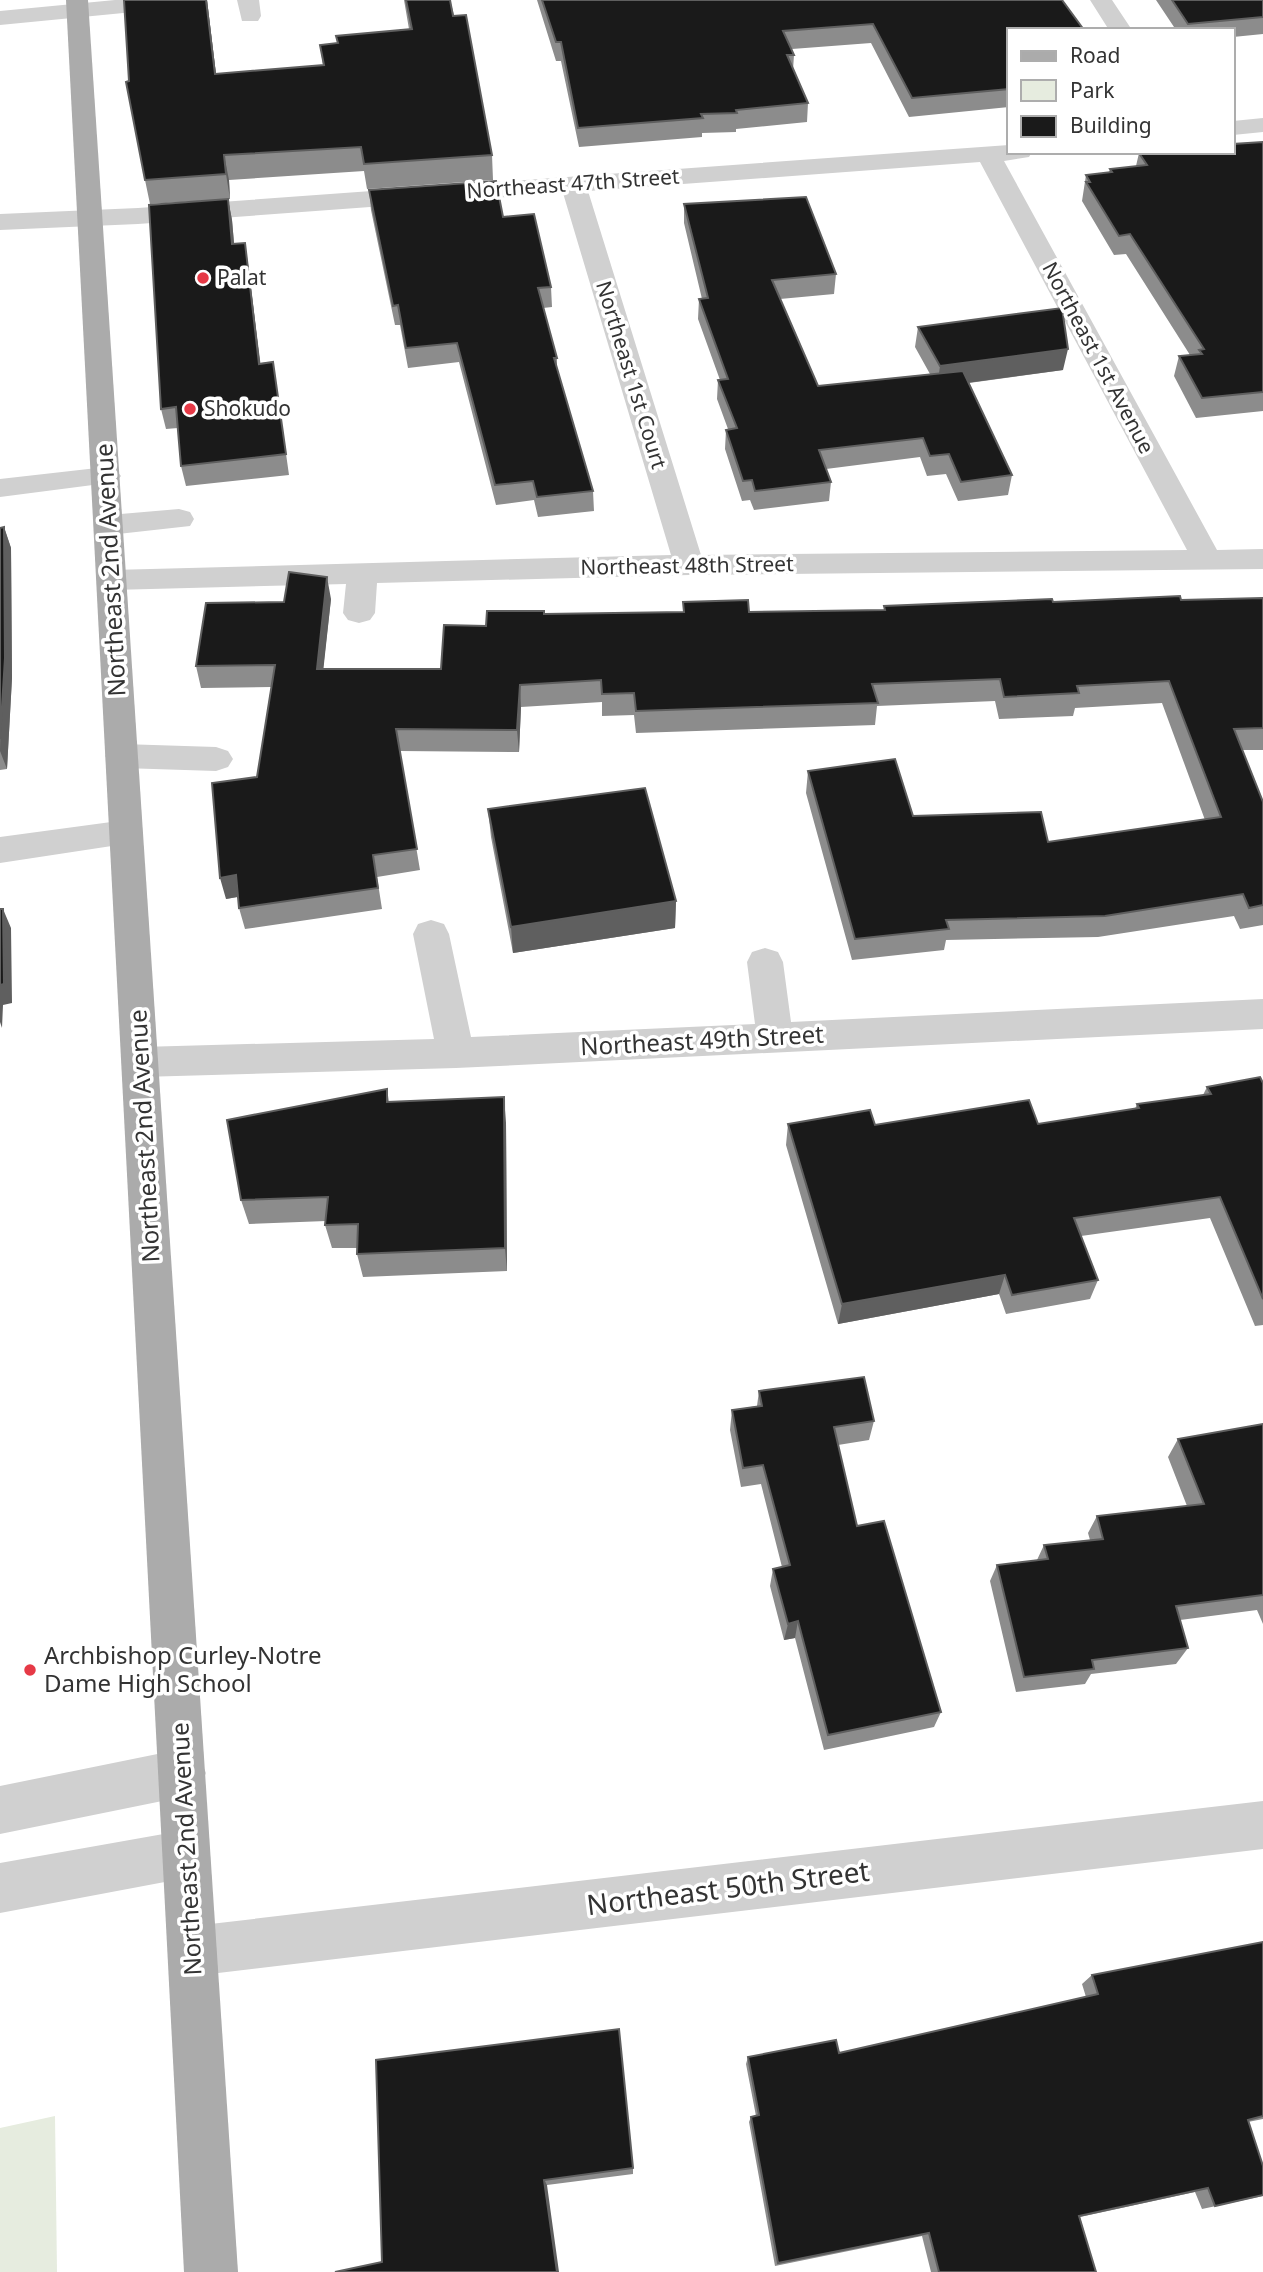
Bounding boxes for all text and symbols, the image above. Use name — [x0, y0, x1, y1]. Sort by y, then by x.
legend — [1007, 28, 1235, 154]
text: Road — [1070, 41, 1120, 69]
text: Park — [1070, 76, 1115, 104]
text: Building — [1070, 111, 1152, 139]
street label: Northeast 47th Street — [466, 162, 681, 204]
street label: Northeast 1st Avenue — [1036, 257, 1161, 458]
place label: Palat — [217, 263, 267, 291]
marker: Palat — [195, 270, 211, 286]
street label: Northeast 1st Court — [590, 277, 674, 472]
place label: Shokudo — [204, 394, 291, 422]
marker: Shokudo — [182, 401, 198, 417]
street label: Northeast 2nd Avenue — [86, 443, 133, 697]
street label: Northeast 48th Street — [580, 549, 794, 581]
street label: Northeast 2nd Avenue — [120, 1009, 167, 1263]
street label: Northeast 49th Street — [579, 1017, 825, 1062]
place label: Archbishop Curley-Notre Dame High School — [44, 1638, 321, 1699]
marker: Archbishop Curley-Notre Dame High School — [22, 1662, 38, 1678]
street label: Northeast 2nd Avenue — [162, 1722, 209, 1976]
street label: Northeast 50th Street — [584, 1851, 871, 1923]

